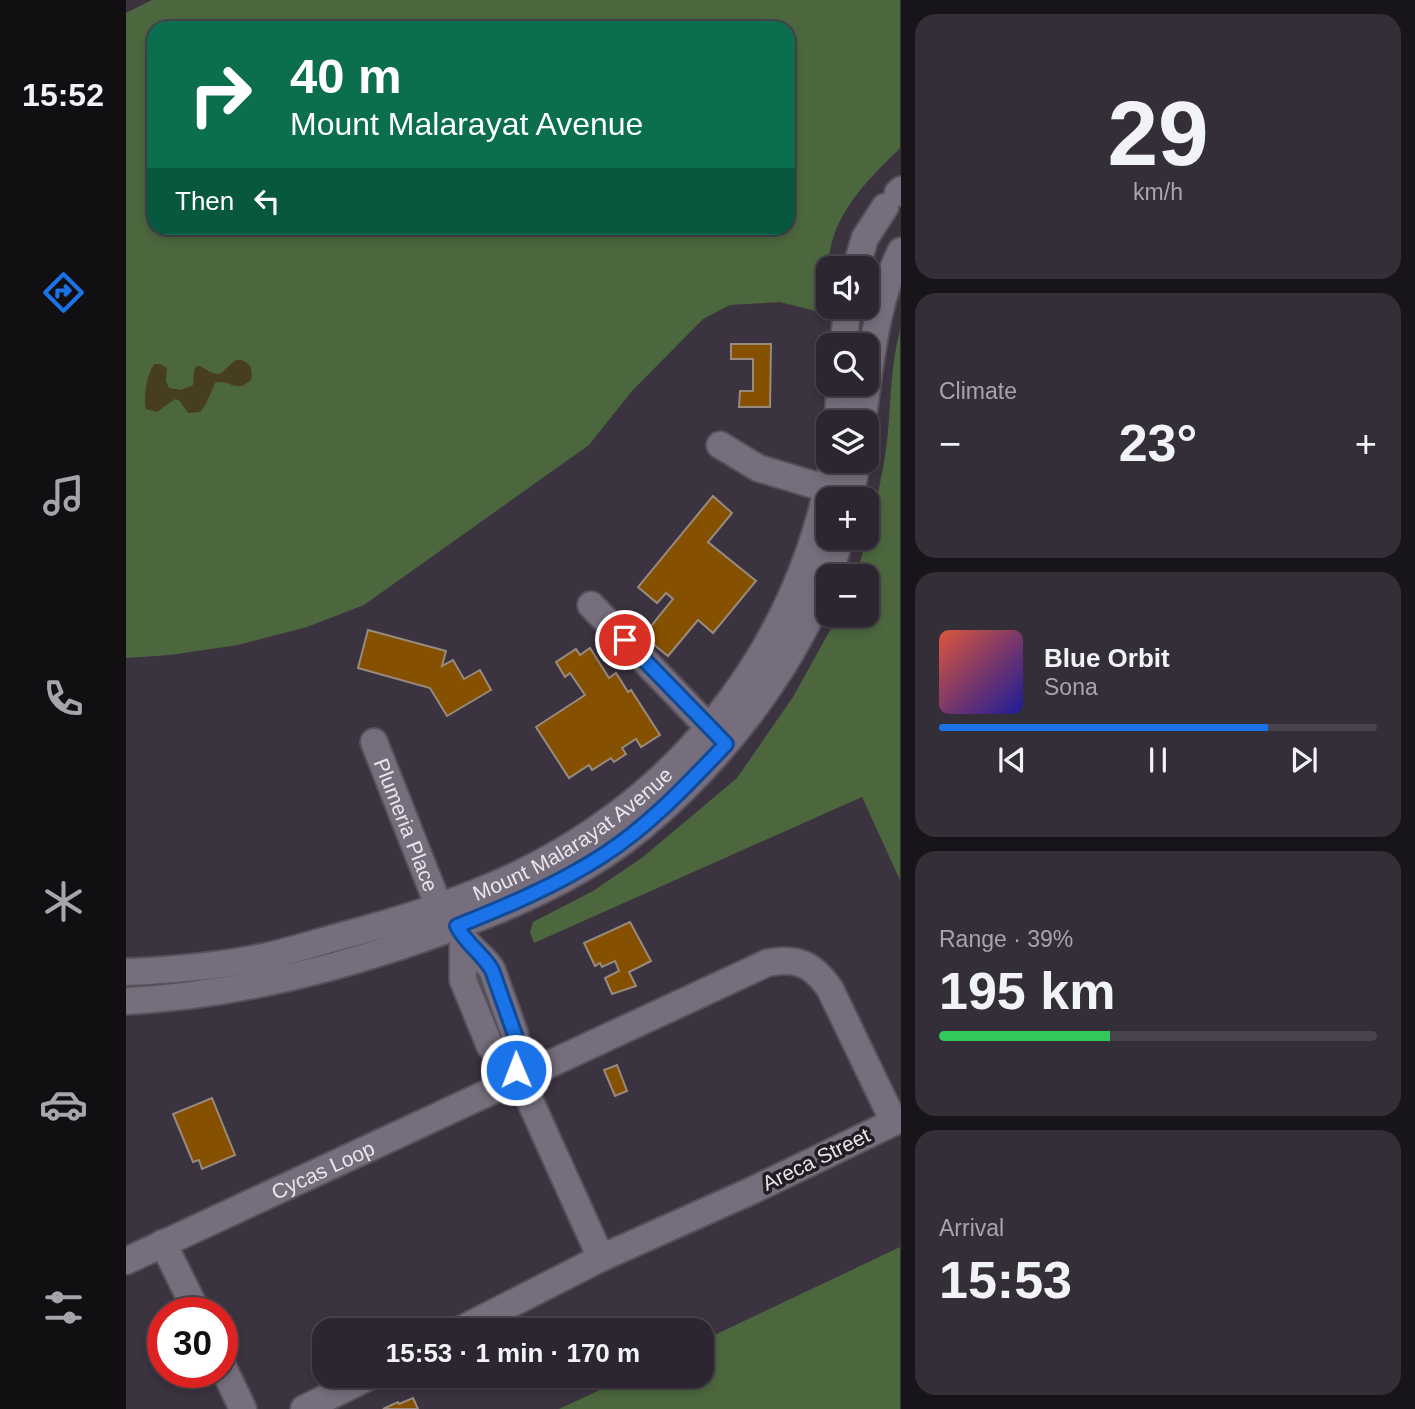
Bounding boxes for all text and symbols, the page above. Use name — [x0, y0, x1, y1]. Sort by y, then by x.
icon: right — [175, 49, 266, 140]
text: 40 m — [290, 49, 402, 103]
text: 15:52 — [22, 77, 104, 113]
text: 29 — [1107, 83, 1209, 184]
text: Mount Malarayat Avenue — [290, 106, 643, 142]
text: km/h — [1133, 179, 1183, 205]
icon: left — [248, 182, 286, 220]
text: Then — [175, 186, 234, 216]
map controls — [816, 256, 879, 627]
button: sound — [816, 256, 879, 319]
icon: directions — [39, 268, 88, 317]
button: search — [816, 333, 879, 396]
text: Climate — [939, 378, 1017, 404]
button: layers — [816, 410, 879, 473]
text: 23° — [1119, 414, 1197, 472]
text: − — [939, 423, 961, 465]
text: + — [1355, 423, 1377, 465]
icon: music — [39, 471, 88, 520]
button: + — [816, 487, 879, 550]
button: − — [816, 564, 879, 627]
pin — [595, 610, 655, 670]
icon: arrive — [606, 621, 644, 659]
text: Blue Orbit — [1044, 643, 1170, 673]
icon: phone — [39, 674, 88, 723]
text: Sona — [1044, 674, 1098, 700]
icon: previous — [993, 741, 1031, 779]
icon: pause — [1139, 741, 1177, 779]
icon: next — [1285, 741, 1323, 779]
street label: Plumeria Place — [370, 755, 443, 895]
street label: Mount Malarayat Avenue — [469, 762, 676, 904]
icon: climate — [39, 877, 88, 926]
text: Range · 39% — [939, 926, 1073, 952]
text: 195 km — [939, 962, 1115, 1020]
position arrow — [479, 1033, 553, 1107]
icon: car — [39, 1080, 88, 1129]
street label: Areca Street — [758, 1123, 874, 1195]
street label: Cycas Loop — [268, 1136, 378, 1203]
text: Arrival — [939, 1215, 1004, 1241]
text: 15:53 — [939, 1251, 1072, 1309]
icon: filters — [39, 1283, 88, 1332]
speed limit sign: 30 — [147, 1297, 238, 1388]
text: 15:53 · 1 min · 170 m — [386, 1338, 640, 1368]

